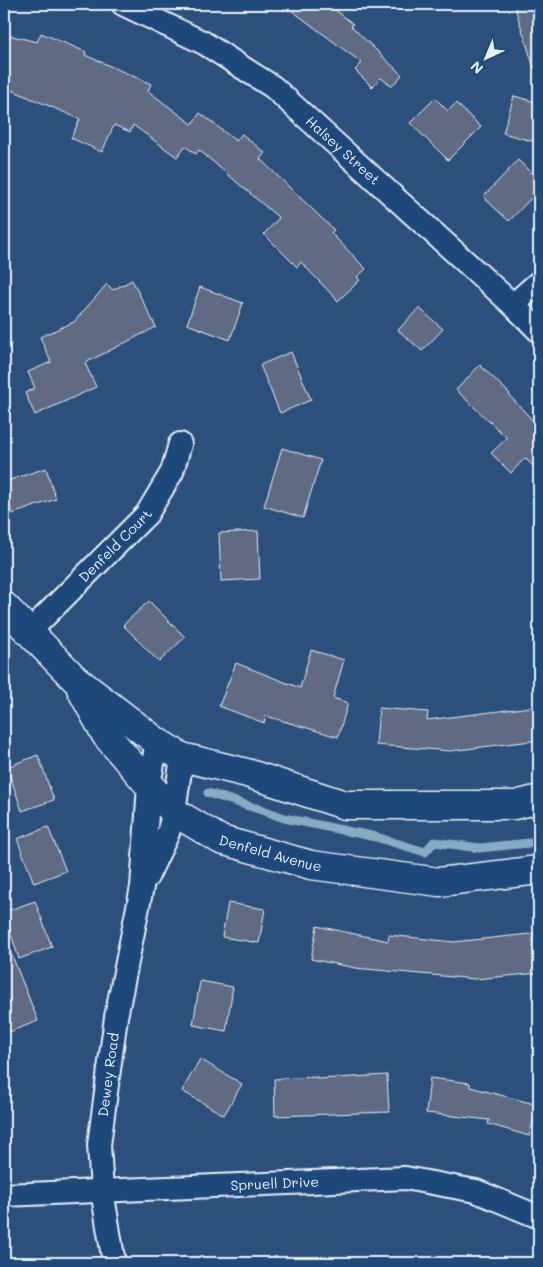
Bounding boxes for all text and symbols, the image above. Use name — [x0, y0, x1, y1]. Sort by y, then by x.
north arrow — [460, 32, 510, 82]
text: N — [466, 57, 487, 78]
street label: Halsey Street — [302, 111, 384, 189]
street label: Denfeld Court — [74, 506, 156, 586]
street label: Denfeld Avenue — [217, 830, 323, 875]
street label: Dewey Road — [93, 1031, 123, 1118]
street label: Spruell Drive — [230, 1172, 319, 1194]

